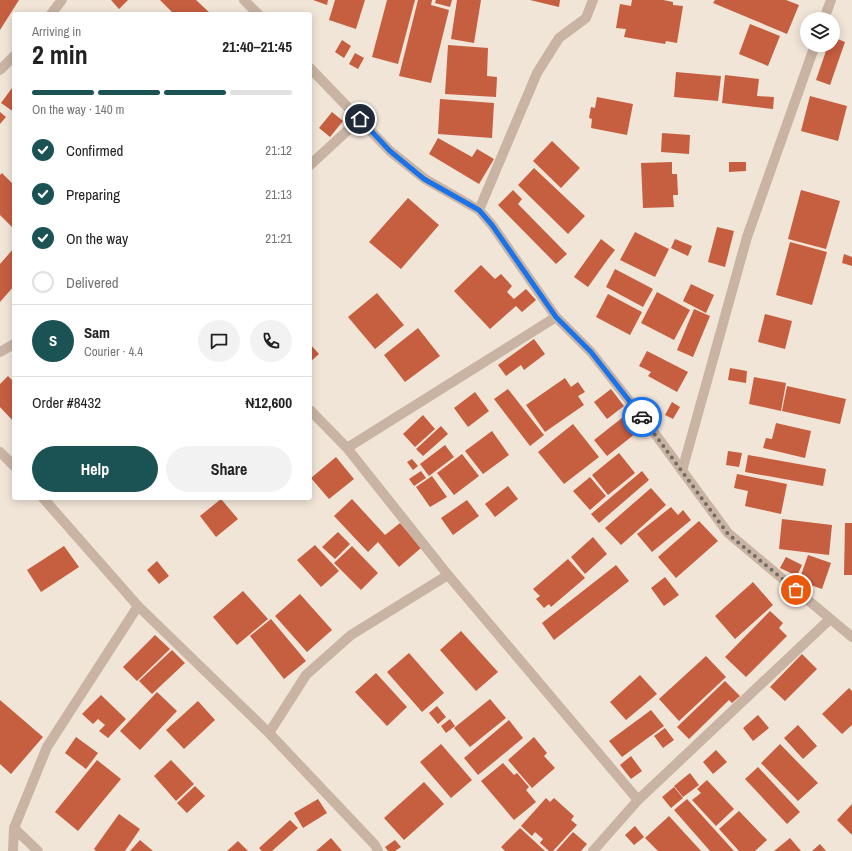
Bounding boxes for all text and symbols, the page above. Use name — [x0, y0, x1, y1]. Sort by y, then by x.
map controls — [800, 12, 840, 52]
button: layers — [800, 12, 840, 52]
text: Arriving in — [32, 23, 81, 40]
text: 21:40–21:45 — [222, 36, 292, 57]
text: 2 min — [32, 37, 88, 72]
text: On the way · 140 m — [32, 101, 124, 118]
pin — [343, 102, 377, 136]
icon: home — [349, 108, 371, 130]
icon: check — [32, 139, 54, 161]
text: Confirmed — [66, 140, 123, 161]
text: 21:12 — [265, 142, 292, 159]
icon: check — [32, 183, 54, 205]
text: Preparing — [66, 184, 120, 205]
text: 21:13 — [265, 186, 292, 203]
icon: check — [32, 227, 54, 249]
text: On the way — [66, 228, 128, 249]
text: 21:21 — [265, 230, 292, 247]
text: Delivered — [66, 272, 119, 293]
button: chat — [198, 320, 240, 362]
button: phone — [250, 320, 292, 362]
text: Sam — [84, 322, 110, 343]
text: S — [49, 330, 57, 351]
text: Courier · 4.4 — [84, 343, 143, 360]
text: Order #8432 — [32, 392, 101, 413]
text: ₦12,600 — [245, 392, 292, 413]
courier — [622, 397, 662, 437]
icon: car — [631, 406, 653, 428]
button: Help — [32, 446, 158, 492]
button: Share — [166, 446, 292, 492]
pin — [779, 573, 813, 607]
icon: bag — [785, 579, 807, 601]

